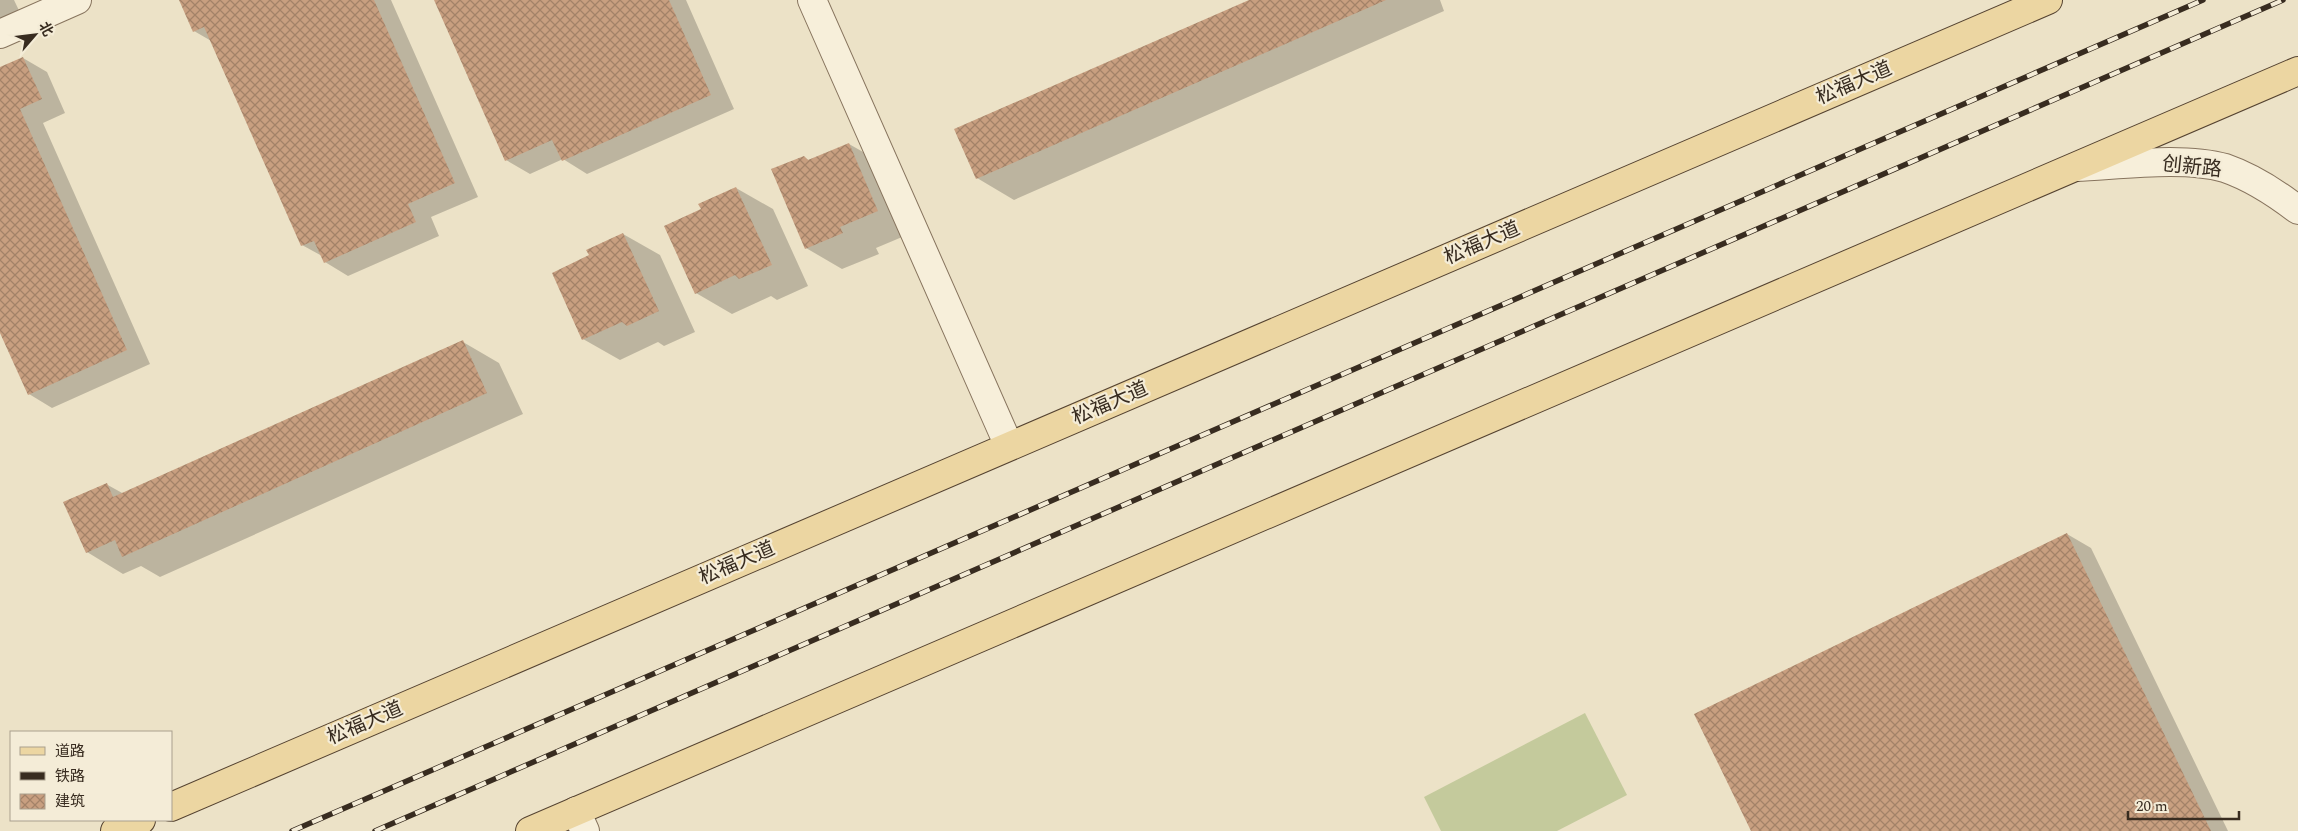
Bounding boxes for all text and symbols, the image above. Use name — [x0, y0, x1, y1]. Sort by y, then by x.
north arrow — [10, 10, 60, 60]
text: 北 — [33, 18, 59, 40]
street label: 松福大道 — [1811, 54, 1897, 112]
street label: 创新路 — [2161, 149, 2223, 185]
street label: 松福大道 — [1439, 214, 1525, 272]
street label: 松福大道 — [1067, 374, 1153, 432]
street label: 松福大道 — [694, 534, 780, 592]
street label: 松福大道 — [322, 694, 408, 752]
legend — [10, 731, 172, 821]
text: 道路 — [55, 740, 85, 763]
text: 铁路 — [55, 765, 85, 788]
scale bar — [2128, 788, 2239, 820]
text: 建筑 — [55, 790, 85, 813]
text: 20 m — [2136, 795, 2168, 818]

